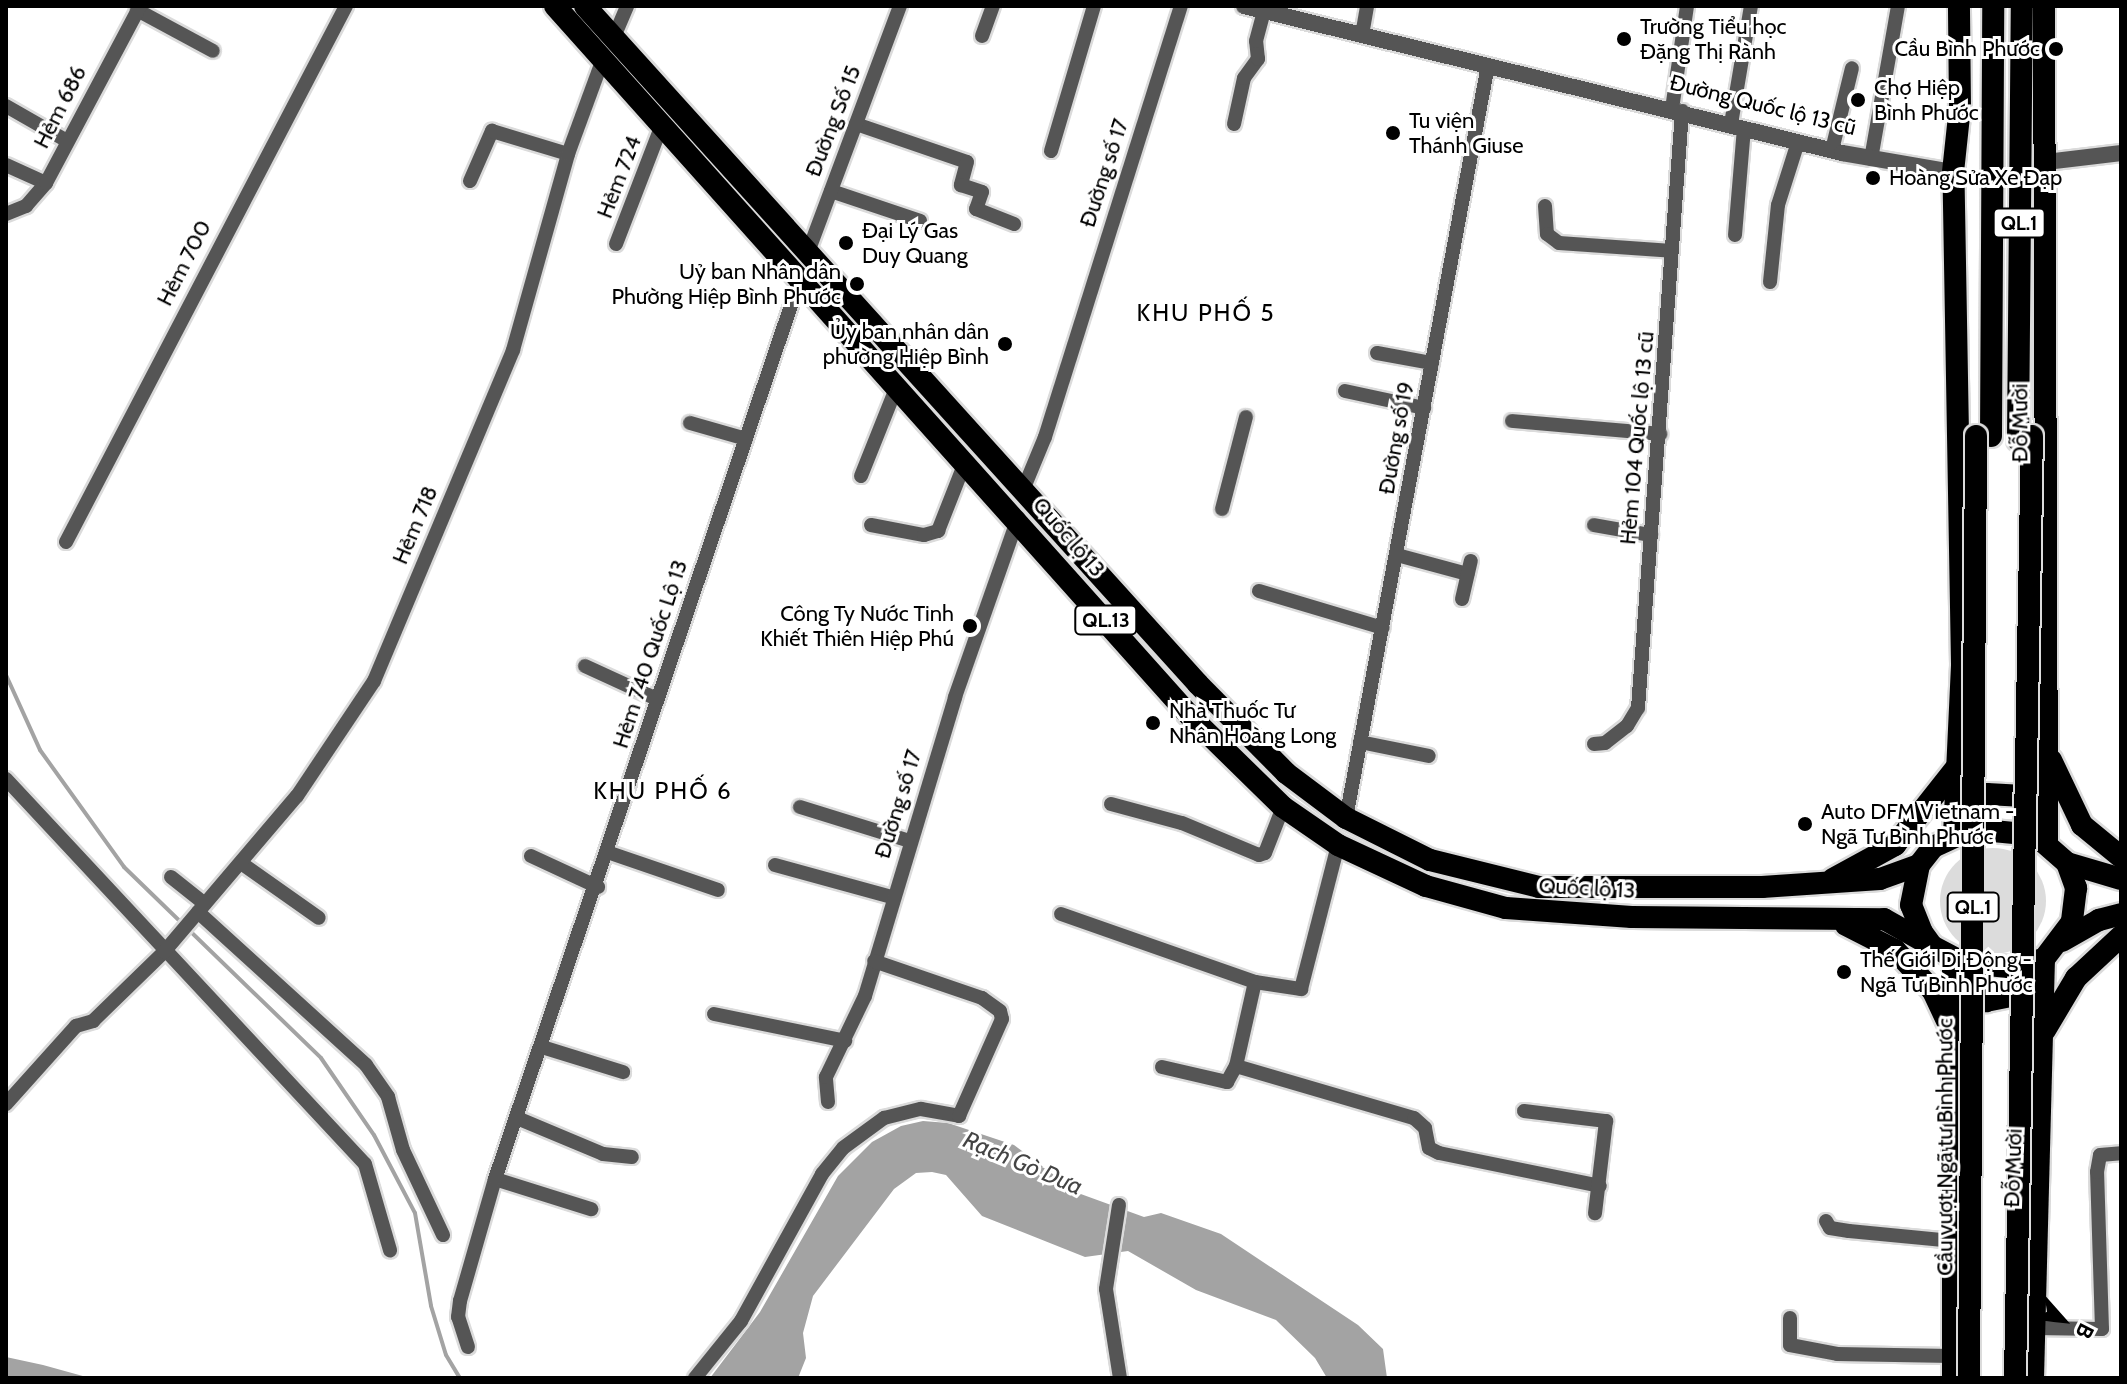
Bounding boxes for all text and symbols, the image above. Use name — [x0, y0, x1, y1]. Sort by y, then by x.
place label: Trường Tiểu học Đặng Thị Rành — [1640, 13, 1787, 64]
marker: Trường Tiểu học Đặng Thị Rành — [1615, 30, 1633, 48]
place label: Cầu Bình Phước — [1895, 36, 2040, 62]
marker: Cầu Bình Phước — [2047, 40, 2065, 58]
street label: Hẻm 686 — [28, 61, 92, 153]
street label: Đường Số 15 — [800, 62, 866, 180]
street label: Đường Quốc lộ 13 cũ — [1667, 69, 1859, 141]
place label: Chợ Hiệp Bình Phước — [1874, 74, 1979, 126]
marker: Chợ Hiệp Bình Phước — [1849, 91, 1867, 109]
place label: Tu viện Thánh Giuse — [1409, 107, 1523, 158]
street label: Đường số 17 — [1074, 116, 1134, 230]
marker: Tu viện Thánh Giuse — [1384, 124, 1402, 142]
street label: Hẻm 724 — [591, 132, 647, 222]
place label: Hoàng Sửa Xe Đạp — [1889, 165, 2062, 191]
marker: Hoàng Sửa Xe Đạp — [1864, 169, 1882, 187]
road number: QL.1 — [1991, 207, 2047, 239]
street label: Hẻm 700 — [151, 216, 217, 310]
place label: Đại Lý Gas Duy Quang — [862, 217, 968, 268]
marker: Đại Lý Gas Duy Quang — [837, 234, 855, 252]
place label: Uỷ ban Nhân dân Phường Hiệp Bình Phước — [611, 258, 841, 310]
marker: Uỷ ban Nhân dân Phường Hiệp Bình Phước — [848, 275, 866, 293]
district label: KHU PHỐ 5 — [1137, 299, 1275, 327]
place label: Ủy ban nhân dân phường Hiệp Bình — [823, 318, 989, 370]
street label: Hẻm 104 Quốc lộ 13 cũ — [1615, 330, 1659, 546]
marker: Ủy ban nhân dân phường Hiệp Bình — [996, 335, 1014, 353]
street label: Đường số 19 — [1373, 380, 1419, 496]
street label: Đỗ Mười — [2007, 384, 2033, 462]
street label: Hẻm 718 — [387, 482, 443, 568]
street label: Quốc lộ 13 — [1027, 492, 1111, 582]
street label: Hẻm 740 Quốc Lộ 13 — [607, 557, 693, 751]
place label: Công Ty Nước Tinh Khiết Thiên Hiệp Phú — [760, 600, 954, 652]
road number: QL.13 — [1074, 604, 1138, 636]
marker: Công Ty Nước Tinh Khiết Thiên Hiệp Phú — [961, 617, 979, 635]
place label: Nhà Thuốc Tư Nhân Hoàng Long — [1169, 697, 1336, 748]
marker: Nhà Thuốc Tư Nhân Hoàng Long — [1144, 714, 1162, 732]
street label: Đường số 17 — [869, 746, 927, 862]
district label: KHU PHỐ 6 — [593, 777, 733, 805]
place label: Auto DFM Vietnam - Ngã Tư Bình Phước — [1821, 798, 2014, 850]
marker: Auto DFM Vietnam - Ngã Tư Bình Phước — [1796, 815, 1814, 833]
street label: Quốc lộ 13 — [1538, 872, 1636, 904]
road number: QL.1 — [1945, 891, 2001, 923]
place label: Thế Giới Di Động - Ngã Tư Bình Phước — [1860, 946, 2033, 998]
marker: Thế Giới Di Động - Ngã Tư Bình Phước — [1835, 963, 1853, 981]
street label: Cầu vượt Ngã tư Bình Phước — [1932, 1018, 1958, 1276]
water label: Rạch Gò Dưa — [959, 1125, 1087, 1201]
street label: Đỗ Mười — [1998, 1128, 2028, 1208]
north arrow — [2023, 1280, 2103, 1360]
text: B — [2070, 1319, 2100, 1343]

